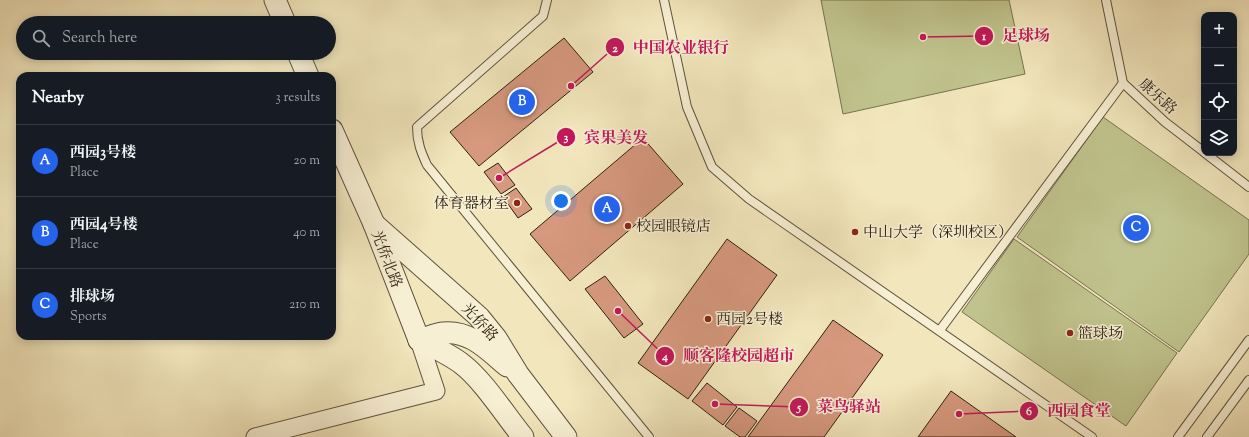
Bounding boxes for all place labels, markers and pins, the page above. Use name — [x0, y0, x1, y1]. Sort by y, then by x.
callout: 足球场 — [974, 22, 1058, 50]
callout: 中国农业银行 — [605, 33, 737, 61]
pin: B — [509, 87, 535, 117]
callout: 宾果美发 — [556, 123, 656, 151]
place label: 体育器材室 — [434, 194, 509, 215]
pin: A — [594, 194, 620, 224]
marker: 体育器材室 — [512, 198, 522, 208]
pin: C — [1123, 213, 1149, 243]
place label: 校园眼镜店 — [636, 217, 711, 238]
marker: 校园眼镜店 — [623, 221, 633, 231]
place label: 中山大学（深圳校区） — [863, 223, 1013, 244]
marker: 中山大学（深圳校区） — [850, 227, 860, 237]
place label: 西园2号楼 — [716, 310, 783, 331]
marker: 西园2号楼 — [703, 314, 713, 324]
place label: 篮球场 — [1078, 324, 1123, 345]
marker: 篮球场 — [1065, 328, 1075, 338]
callout: 顺客隆校园超市 — [655, 342, 803, 370]
callout: 菜鸟驿站 — [789, 393, 889, 421]
callout: 西园食堂 — [1019, 397, 1119, 425]

